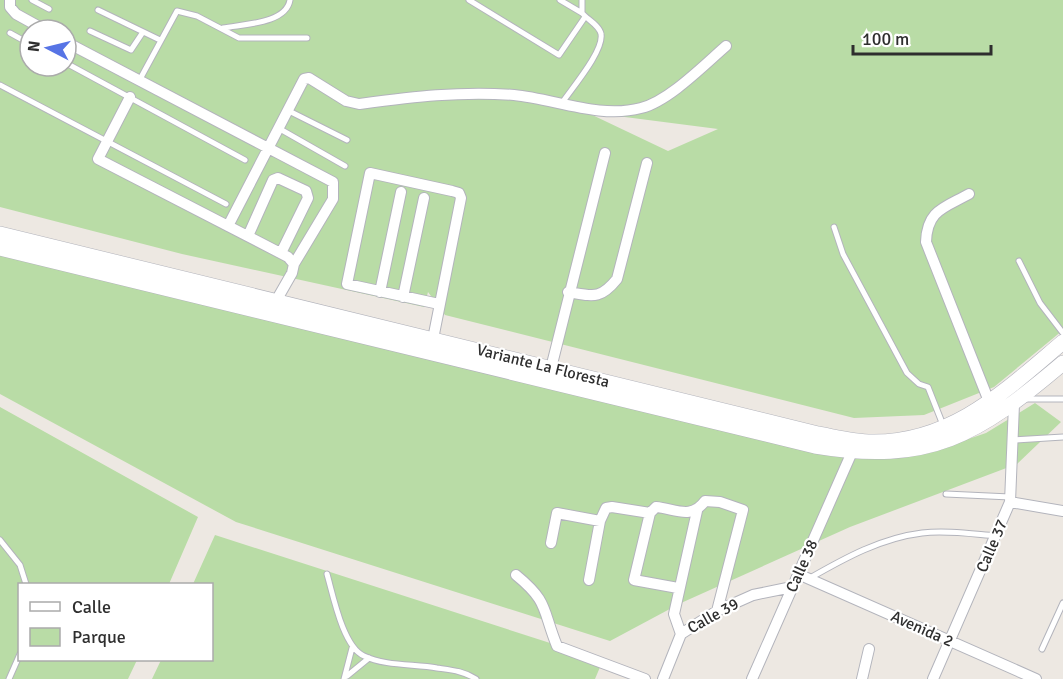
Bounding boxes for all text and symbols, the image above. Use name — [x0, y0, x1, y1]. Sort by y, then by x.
north arrow — [18, 18, 78, 78]
scale bar — [853, 18, 991, 56]
text: 100 m — [862, 28, 909, 50]
text: N — [24, 40, 45, 53]
street label: Variante La Floresta — [474, 340, 612, 392]
street label: Calle 37 — [972, 517, 1012, 575]
street label: Calle 38 — [782, 537, 822, 595]
legend — [18, 583, 213, 661]
street label: Calle 39 — [684, 594, 742, 638]
text: Calle — [72, 596, 111, 618]
street label: Avenida 2 — [888, 606, 956, 652]
text: Parque — [72, 626, 126, 648]

